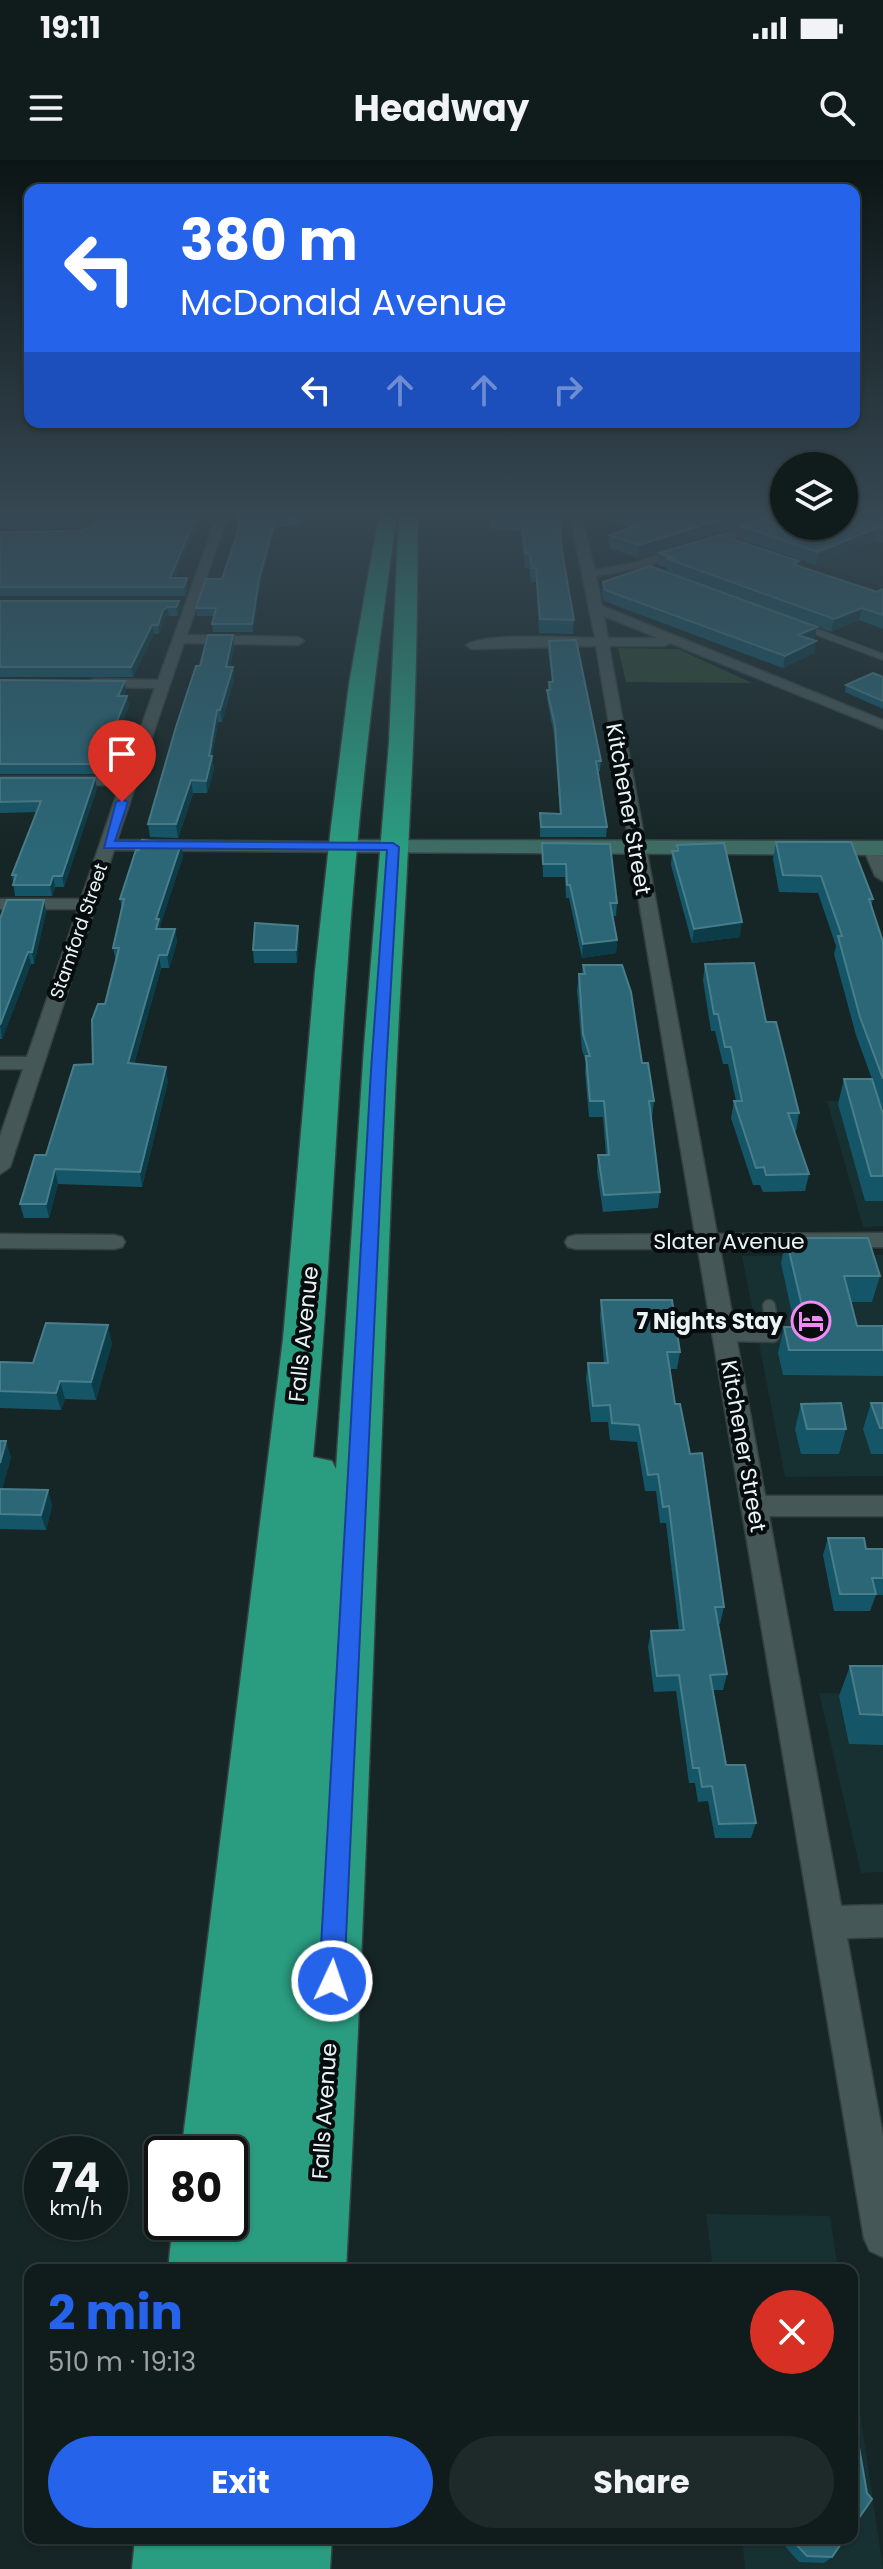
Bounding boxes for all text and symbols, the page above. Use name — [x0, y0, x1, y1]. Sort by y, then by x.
text: 19:11 — [40, 6, 101, 49]
text: Headway — [354, 83, 529, 134]
icon: menu — [24, 86, 68, 130]
icon: search — [815, 86, 859, 130]
text: 380 m — [180, 201, 358, 280]
icon: left — [48, 216, 152, 320]
text: McDonald Avenue — [180, 277, 507, 328]
icon: left — [294, 368, 338, 412]
icon: ahead — [378, 368, 422, 412]
icon: ahead — [462, 368, 506, 412]
icon: right — [546, 368, 590, 412]
map controls — [770, 452, 858, 540]
button: layers — [770, 452, 858, 540]
pin — [88, 720, 156, 802]
street label: Kitchener Street — [598, 721, 659, 897]
icon: arrive — [100, 732, 144, 776]
street label: Stamford Street — [44, 860, 113, 1002]
street label: Slater Avenue — [653, 1226, 805, 1257]
street label: Falls Avenue — [281, 1264, 326, 1404]
hotel icon: 7 Nights Stay — [790, 1300, 832, 1342]
place label: 7 Nights Stay — [637, 1306, 783, 1337]
street label: Kitchener Street — [713, 1358, 774, 1534]
position arrow — [290, 1939, 374, 2023]
street label: Falls Avenue — [304, 2042, 345, 2180]
speed limit sign: 80 — [144, 2136, 248, 2240]
text: 74 — [52, 2150, 100, 2206]
text: km/h — [49, 2194, 103, 2222]
text: 2 min — [48, 2279, 183, 2346]
button: close — [750, 2290, 834, 2374]
text: 510 m · 19:13 — [48, 2344, 196, 2380]
button: Exit — [48, 2436, 433, 2528]
button: Share — [449, 2436, 834, 2528]

